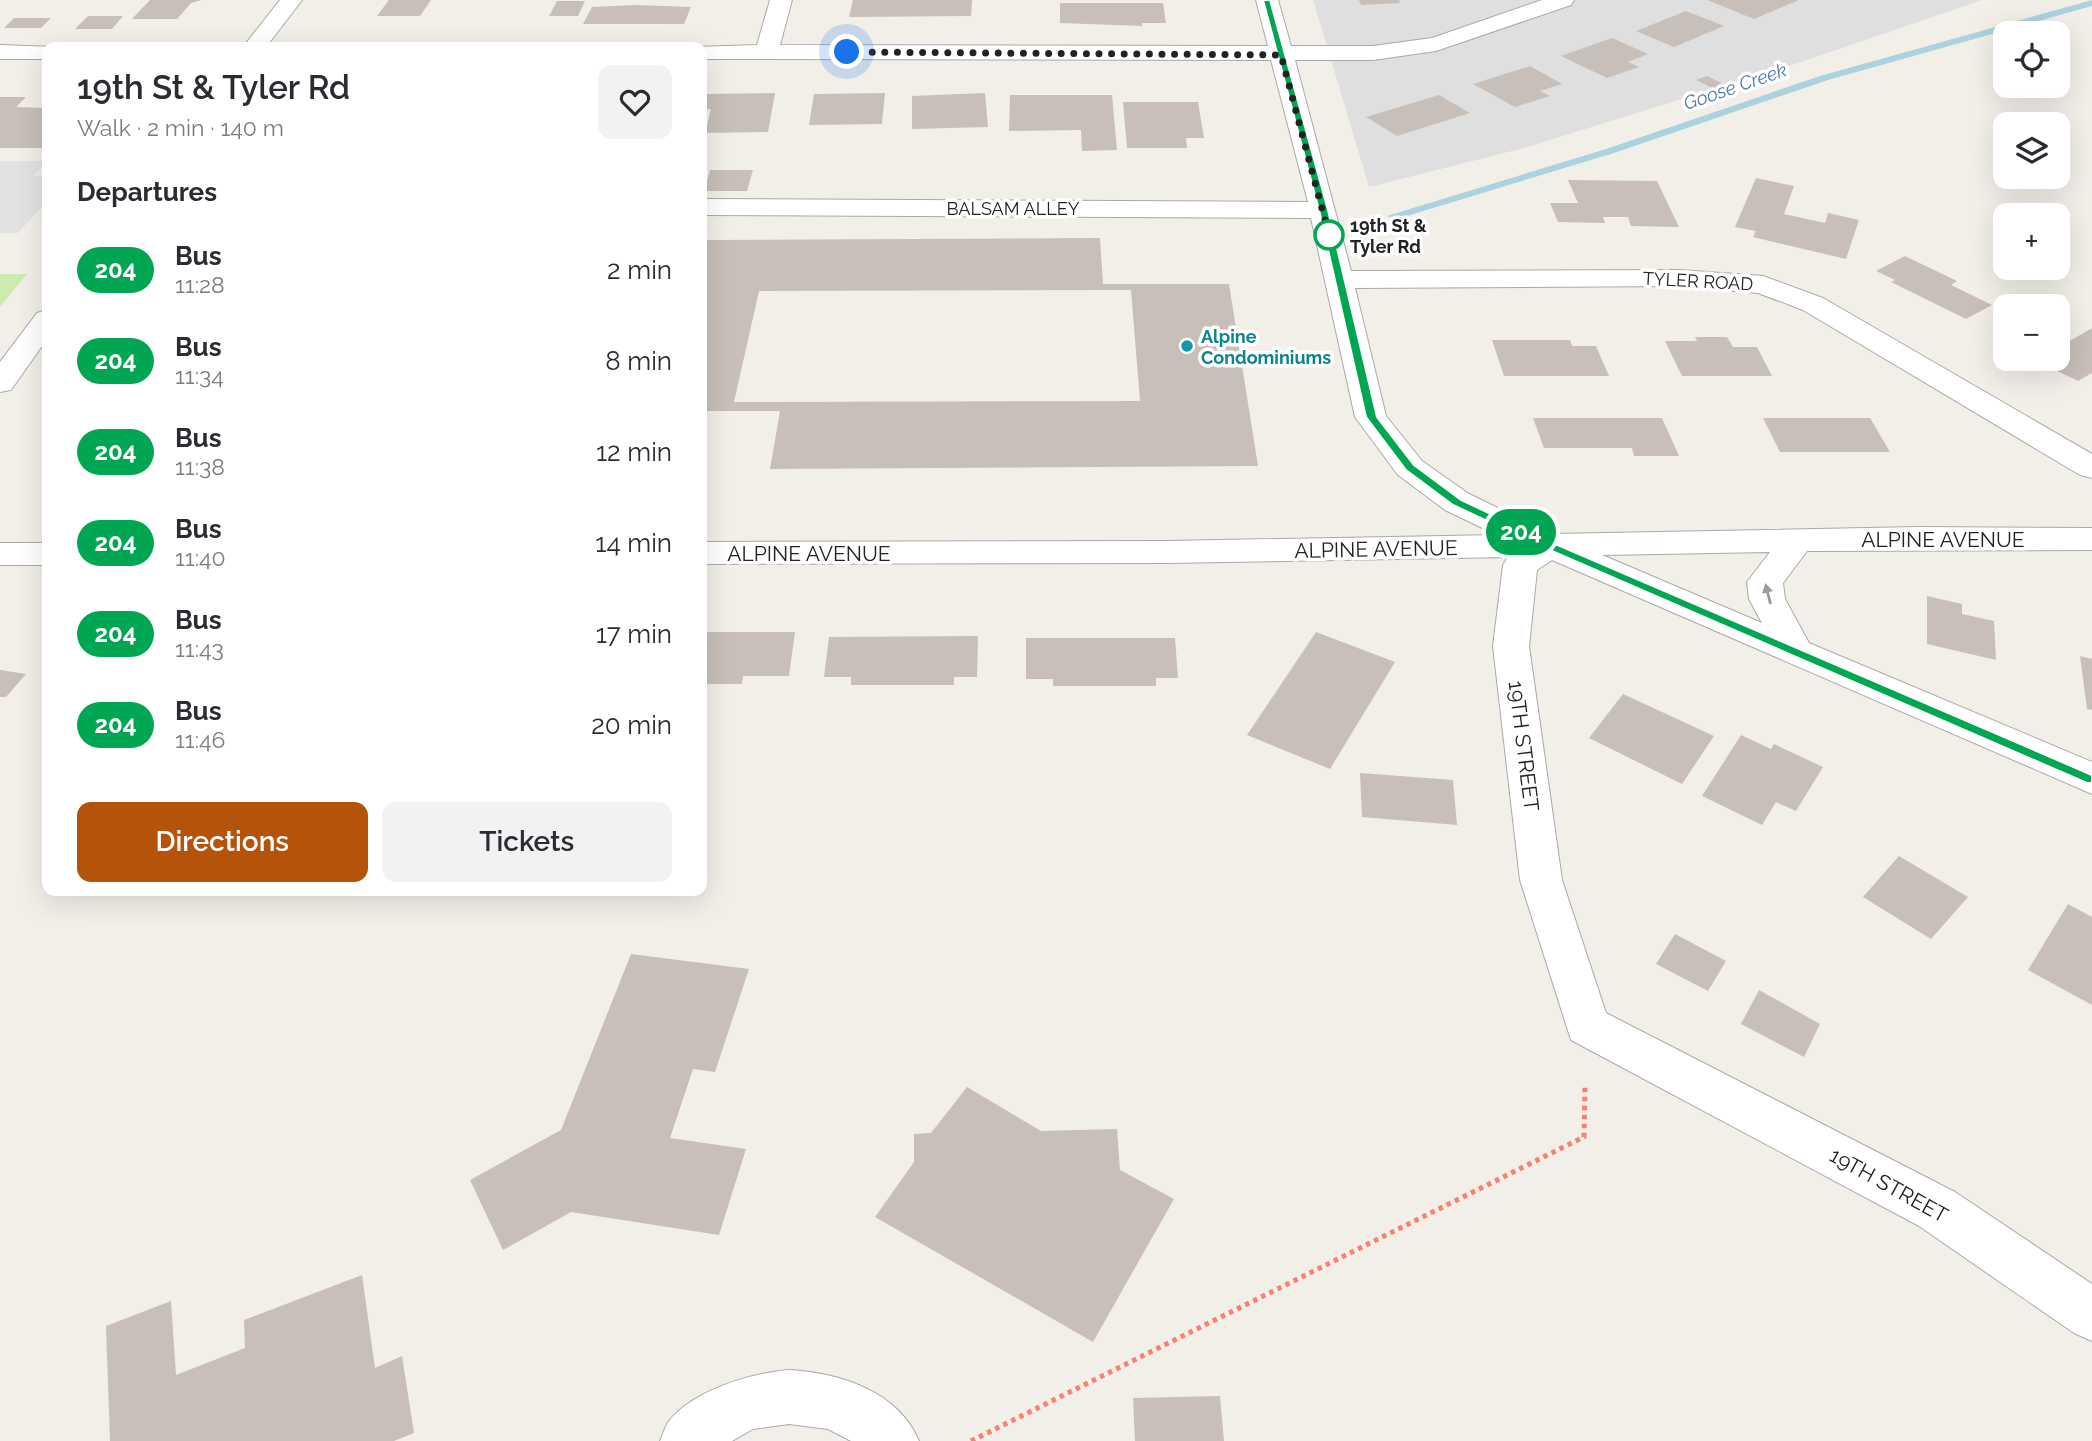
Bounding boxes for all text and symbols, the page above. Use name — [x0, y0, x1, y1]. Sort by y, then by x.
map controls — [1993, 21, 2070, 371]
button: locate — [1993, 21, 2070, 98]
your location — [829, 34, 864, 69]
water label: Goose Creek — [1680, 58, 1790, 114]
button: heart — [598, 65, 672, 139]
text: 19th St & Tyler Rd — [77, 68, 350, 107]
button: layers — [1993, 112, 2070, 189]
text: Walk · 2 min · 140 m — [77, 114, 284, 141]
text: Departures — [77, 177, 217, 207]
street label: BALSAM ALLEY — [947, 198, 1080, 219]
button: + — [1993, 203, 2070, 280]
place label: 19th St & Tyler Rd — [1350, 215, 1427, 257]
marker: 19th St & Tyler Rd — [1314, 220, 1344, 250]
text: Bus — [175, 241, 222, 271]
text: 204 — [95, 255, 136, 284]
text: 2 min — [607, 255, 672, 285]
street label: TYLER ROAD — [1642, 268, 1754, 294]
text: 11:28 — [175, 271, 225, 298]
button: − — [1993, 294, 2070, 371]
place label: Alpine Condominiums — [1201, 326, 1331, 368]
text: Bus — [175, 332, 222, 362]
marker: Alpine Condominiums — [1179, 338, 1195, 354]
text: 204 — [95, 346, 136, 375]
text: 8 min — [605, 346, 672, 376]
text: 11:34 — [175, 362, 224, 389]
text: Bus — [175, 423, 222, 453]
text: 204 — [95, 437, 136, 466]
text: 12 min — [596, 437, 672, 467]
text: 11:38 — [175, 453, 225, 480]
line badge: 204 — [1481, 509, 1561, 555]
text: Bus — [175, 514, 222, 544]
text: 204 — [1500, 517, 1542, 546]
street label: ALPINE AVENUE — [1861, 527, 2025, 552]
text: 204 — [95, 528, 136, 557]
text: 14 min — [595, 528, 672, 558]
street label: ALPINE AVENUE — [1294, 535, 1458, 563]
street label: ALPINE AVENUE — [727, 541, 891, 566]
text: 11:40 — [175, 544, 226, 571]
one-way arrow — [1762, 583, 1773, 605]
text: Bus — [175, 605, 222, 635]
text: 204 — [95, 619, 136, 648]
text: 17 min — [596, 619, 672, 649]
text: 11:43 — [175, 635, 224, 662]
street label: 19TH STREET — [1504, 679, 1544, 813]
text: Bus — [175, 696, 222, 726]
text: 204 — [95, 710, 136, 739]
text: 20 min — [591, 710, 672, 740]
text: 11:46 — [175, 726, 225, 753]
button: Directions — [77, 802, 368, 882]
button: Tickets — [382, 802, 672, 882]
street label: 19TH STREET — [1826, 1142, 1953, 1228]

